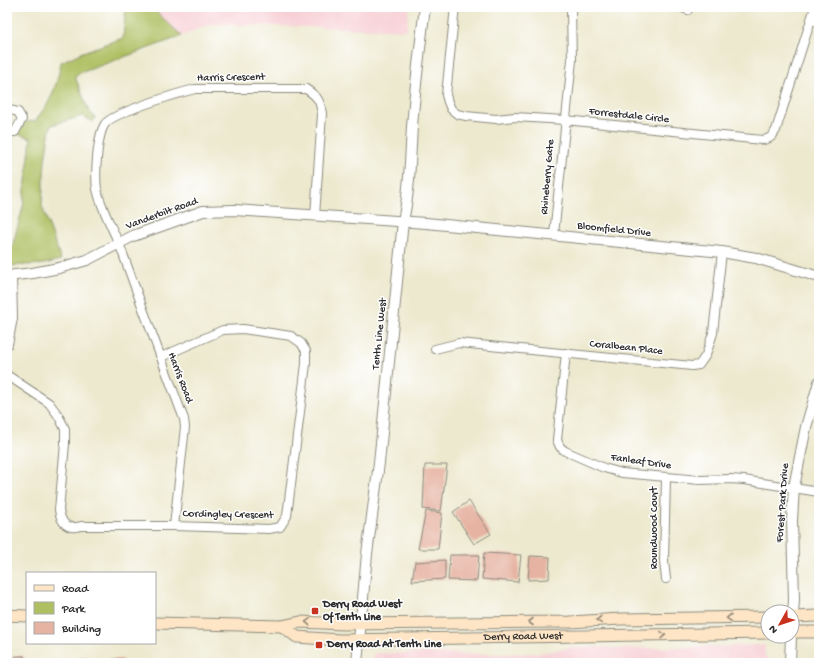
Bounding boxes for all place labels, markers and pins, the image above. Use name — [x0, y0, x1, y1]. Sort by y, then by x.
place label: Derry Road West Of Tenth Line — [322, 598, 403, 624]
marker: Derry Road West Of Tenth Line — [310, 606, 320, 616]
place label: Derry Road At Tenth Line — [326, 638, 443, 651]
marker: Derry Road At Tenth Line — [314, 640, 324, 650]

